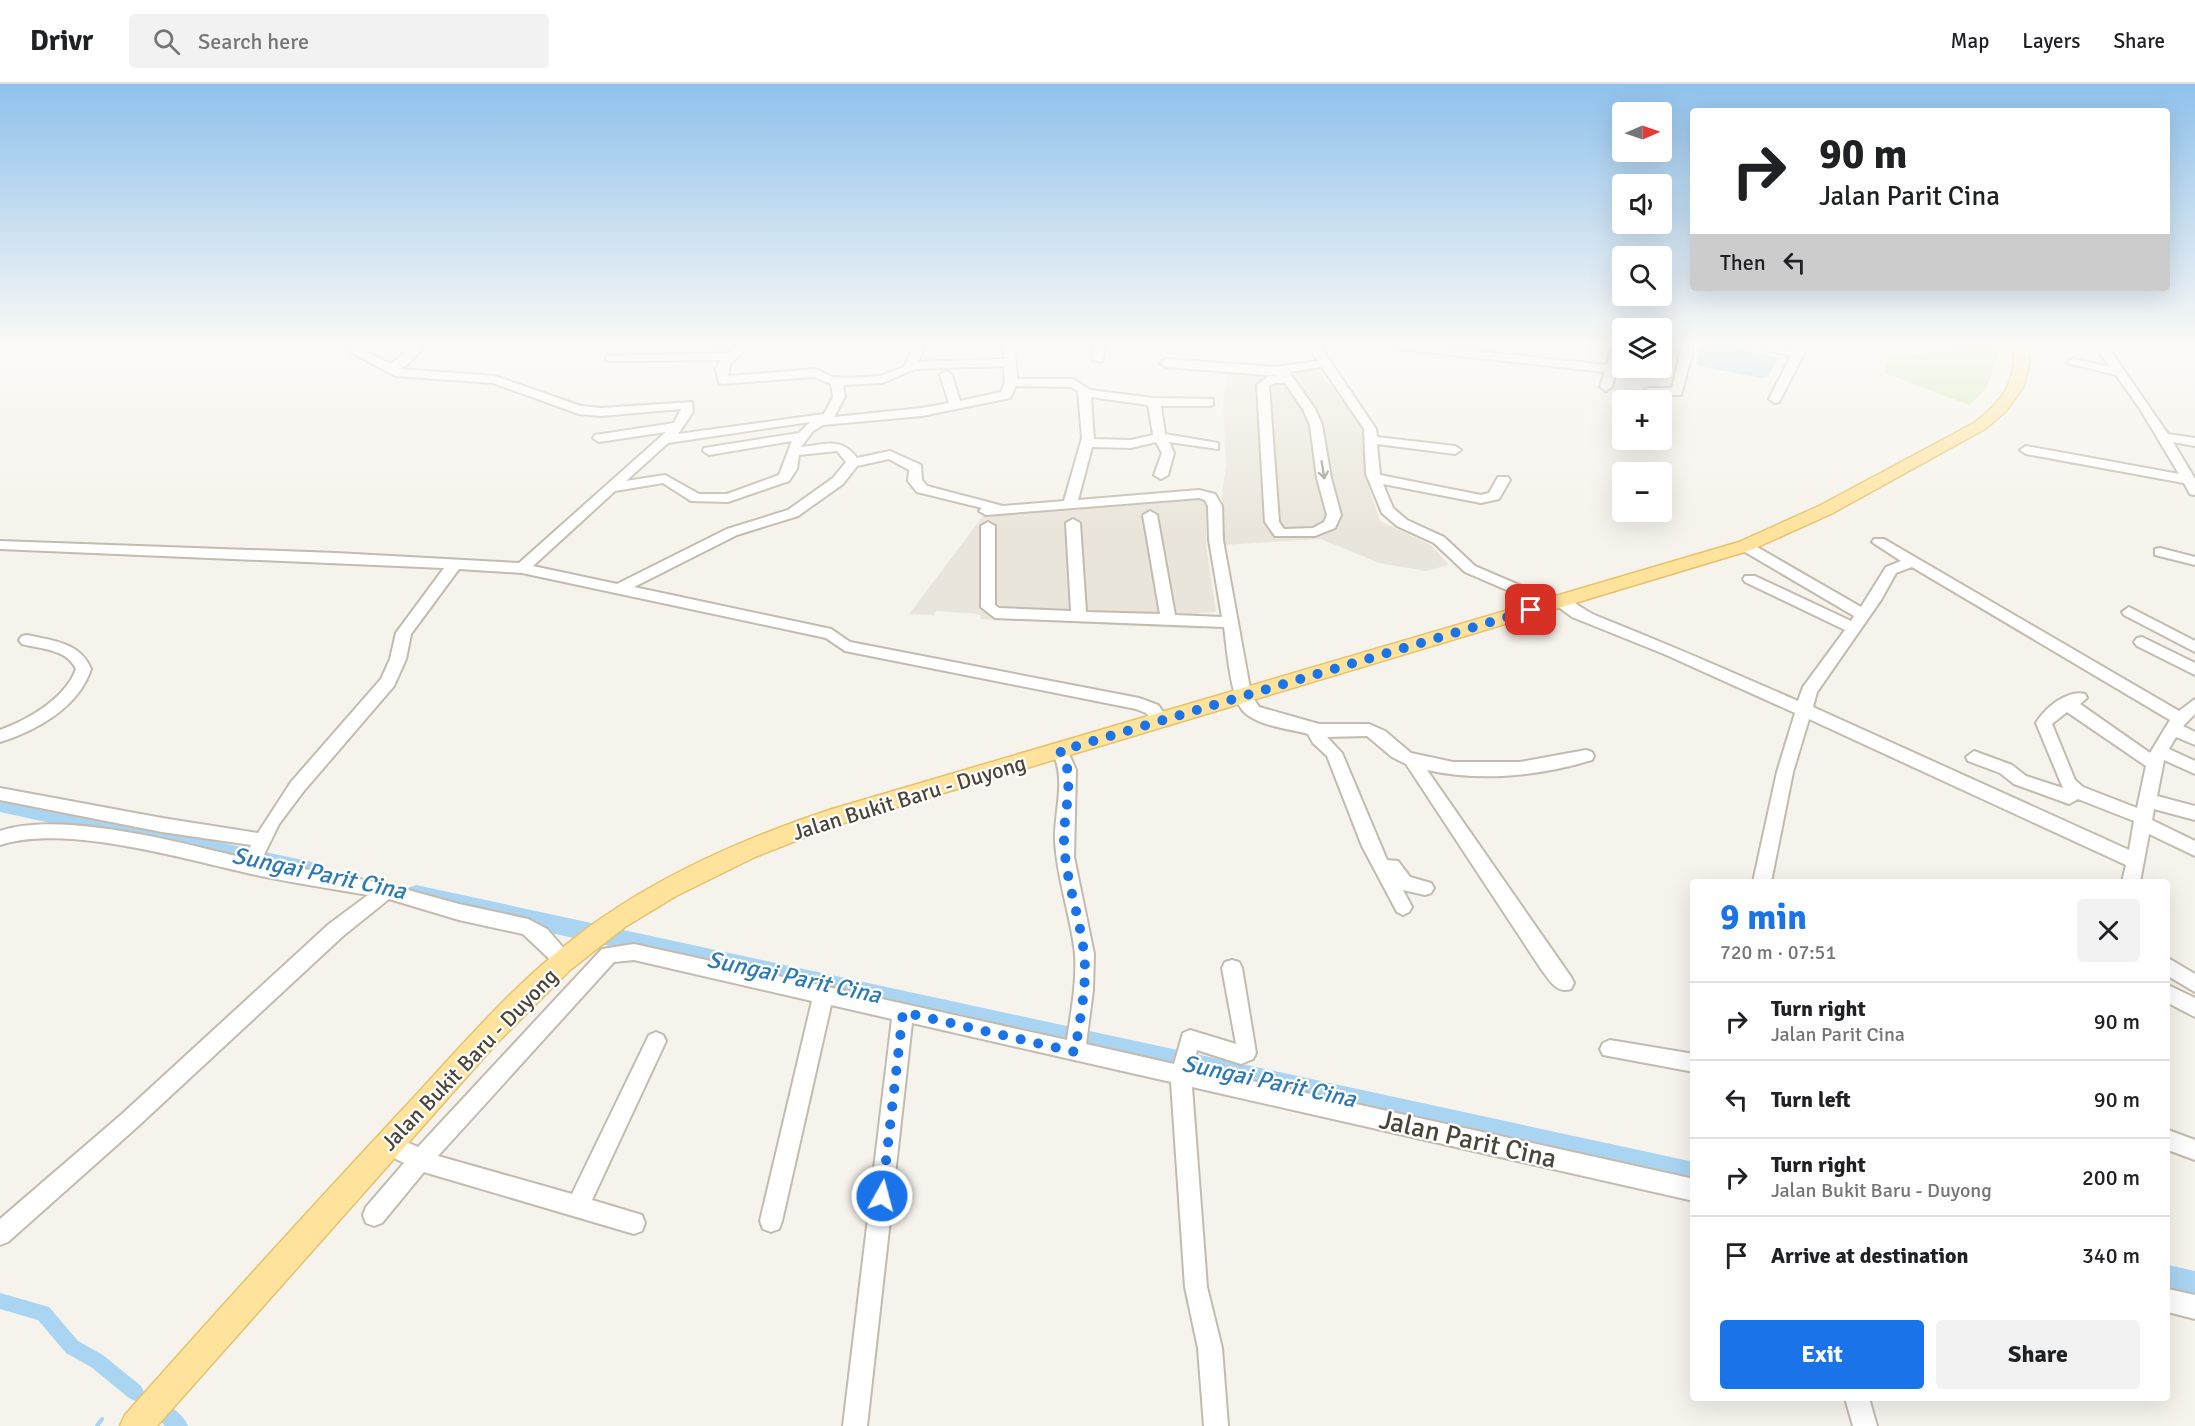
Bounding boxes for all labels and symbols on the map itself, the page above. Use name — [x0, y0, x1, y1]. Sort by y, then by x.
north arrow — [1612, 102, 1672, 162]
one-way arrow — [1317, 460, 1328, 480]
pin — [1505, 584, 1556, 635]
street label: Jalan Bukit Baru - Duyong — [789, 749, 1029, 846]
water label: Sungai Parit Cina — [229, 840, 410, 906]
water label: Sungai Parit Cina — [704, 944, 885, 1010]
street label: Jalan Bukit Baru - Duyong — [375, 963, 563, 1156]
water label: Sungai Parit Cina — [1179, 1048, 1360, 1114]
street label: Jalan Parit Cina — [1376, 1103, 1560, 1176]
position arrow — [850, 1164, 914, 1228]

